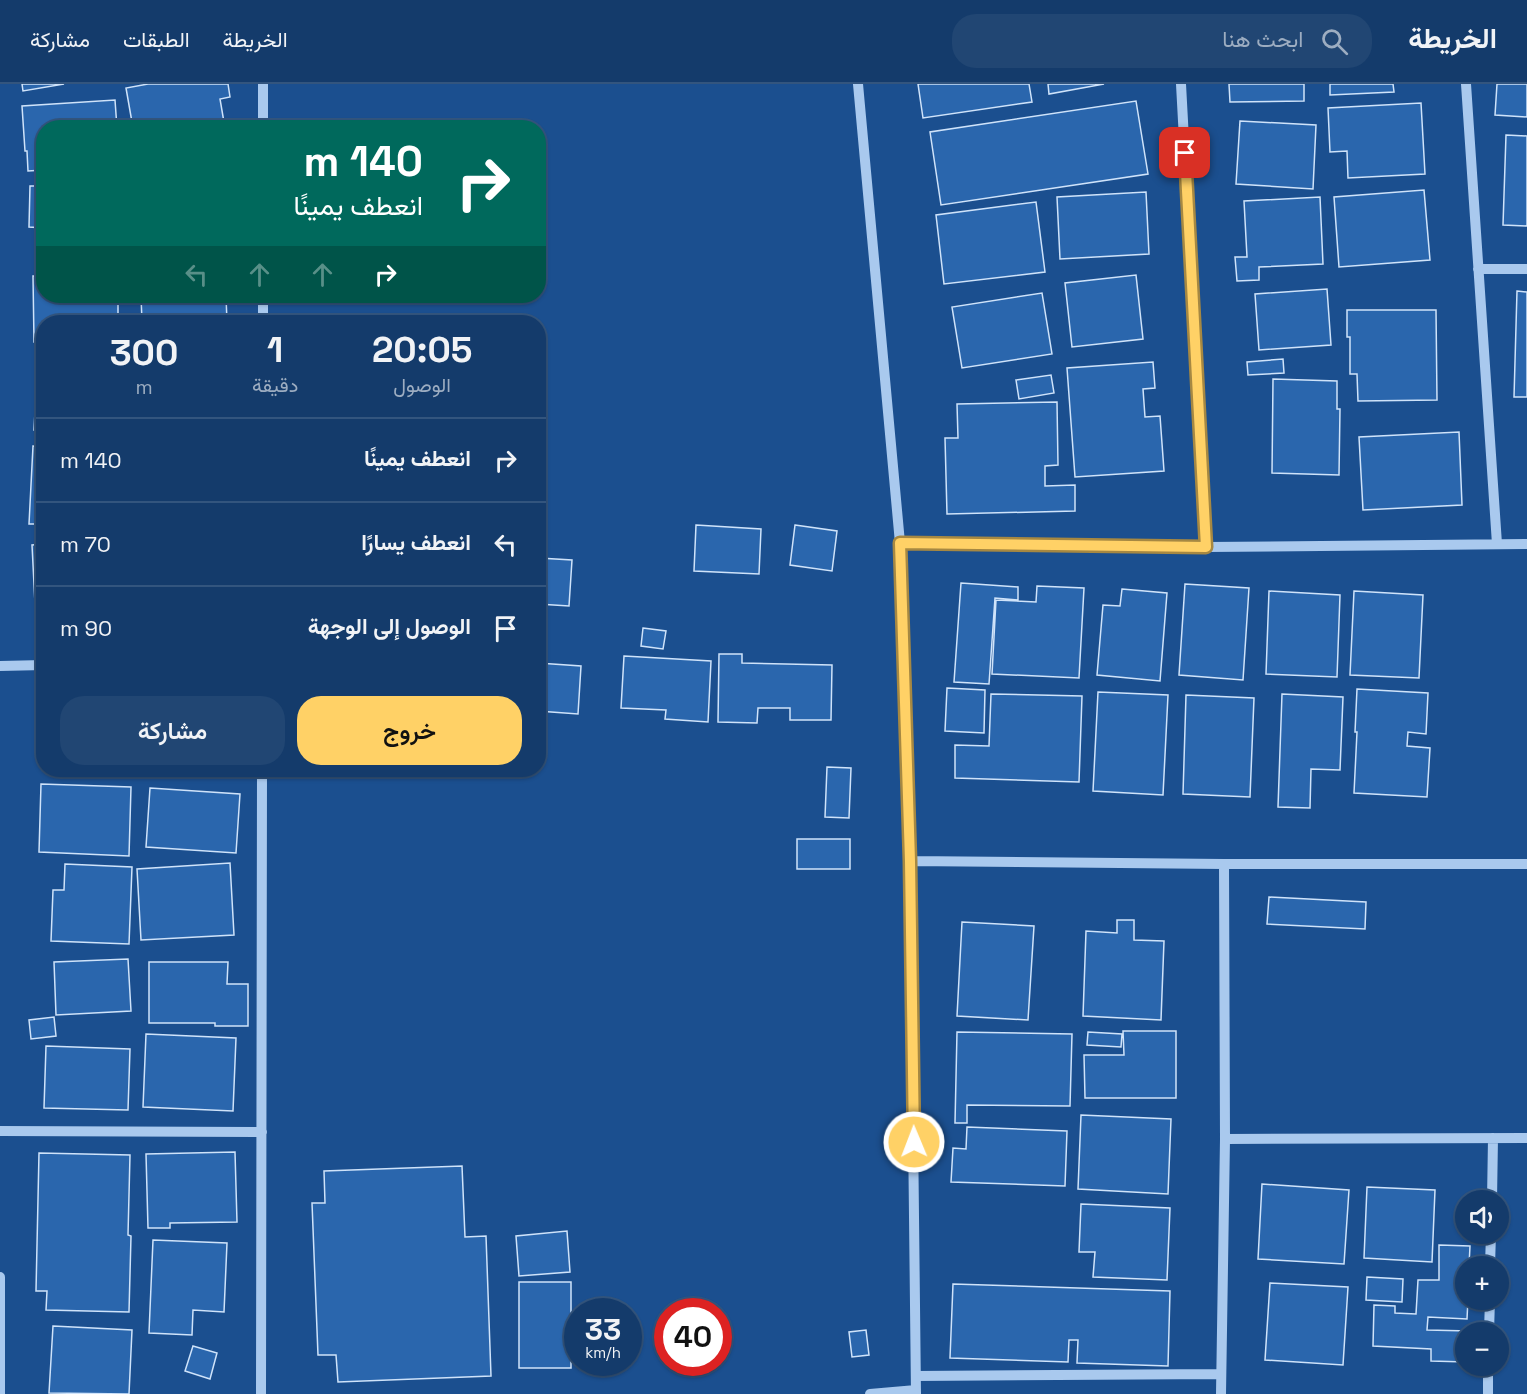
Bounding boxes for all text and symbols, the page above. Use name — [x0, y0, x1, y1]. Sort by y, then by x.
search box — [952, 14, 1372, 68]
text: الخريطة — [1408, 20, 1497, 56]
text: ابحث هنا — [1222, 25, 1303, 53]
icon: search — [1318, 25, 1351, 58]
text: مشاركة — [30, 26, 90, 53]
text: الطبقات — [123, 26, 190, 53]
text: الخريطة — [223, 26, 288, 53]
pin — [1159, 127, 1210, 178]
text: 140 m — [304, 135, 423, 188]
icon: arrive — [1168, 136, 1201, 169]
icon: right — [444, 144, 522, 222]
text: انعطف يمينًا — [293, 188, 423, 223]
icon: left — [180, 258, 213, 291]
icon: ahead — [243, 258, 276, 291]
icon: ahead — [306, 258, 339, 291]
icon: right — [369, 258, 402, 291]
text: 1 — [267, 327, 283, 373]
text: 20:05 — [372, 327, 472, 373]
text: 300 — [110, 330, 178, 376]
text: دقيقة — [252, 372, 298, 398]
text: الوصول — [393, 372, 451, 398]
text: m — [135, 374, 153, 400]
text: انعطف يمينًا — [364, 444, 471, 472]
icon: right — [489, 444, 522, 477]
text: 140 m — [60, 446, 122, 474]
text: انعطف يسارًا — [361, 528, 471, 556]
icon: left — [489, 528, 522, 561]
text: 70 m — [60, 530, 111, 558]
text: الوصول إلى الوجهة — [308, 612, 471, 640]
icon: arrive — [489, 612, 522, 645]
text: 90 m — [60, 614, 112, 642]
button: مشاركة — [60, 696, 285, 765]
button: خروج — [297, 696, 522, 765]
position arrow — [882, 1110, 946, 1174]
map controls — [1455, 1190, 1509, 1376]
button: sound — [1455, 1190, 1509, 1244]
button: + — [1455, 1256, 1509, 1310]
speed limit sign: 40 — [654, 1298, 732, 1376]
text: 33 — [585, 1310, 621, 1349]
button: − — [1455, 1322, 1509, 1376]
text: km/h — [585, 1343, 621, 1362]

